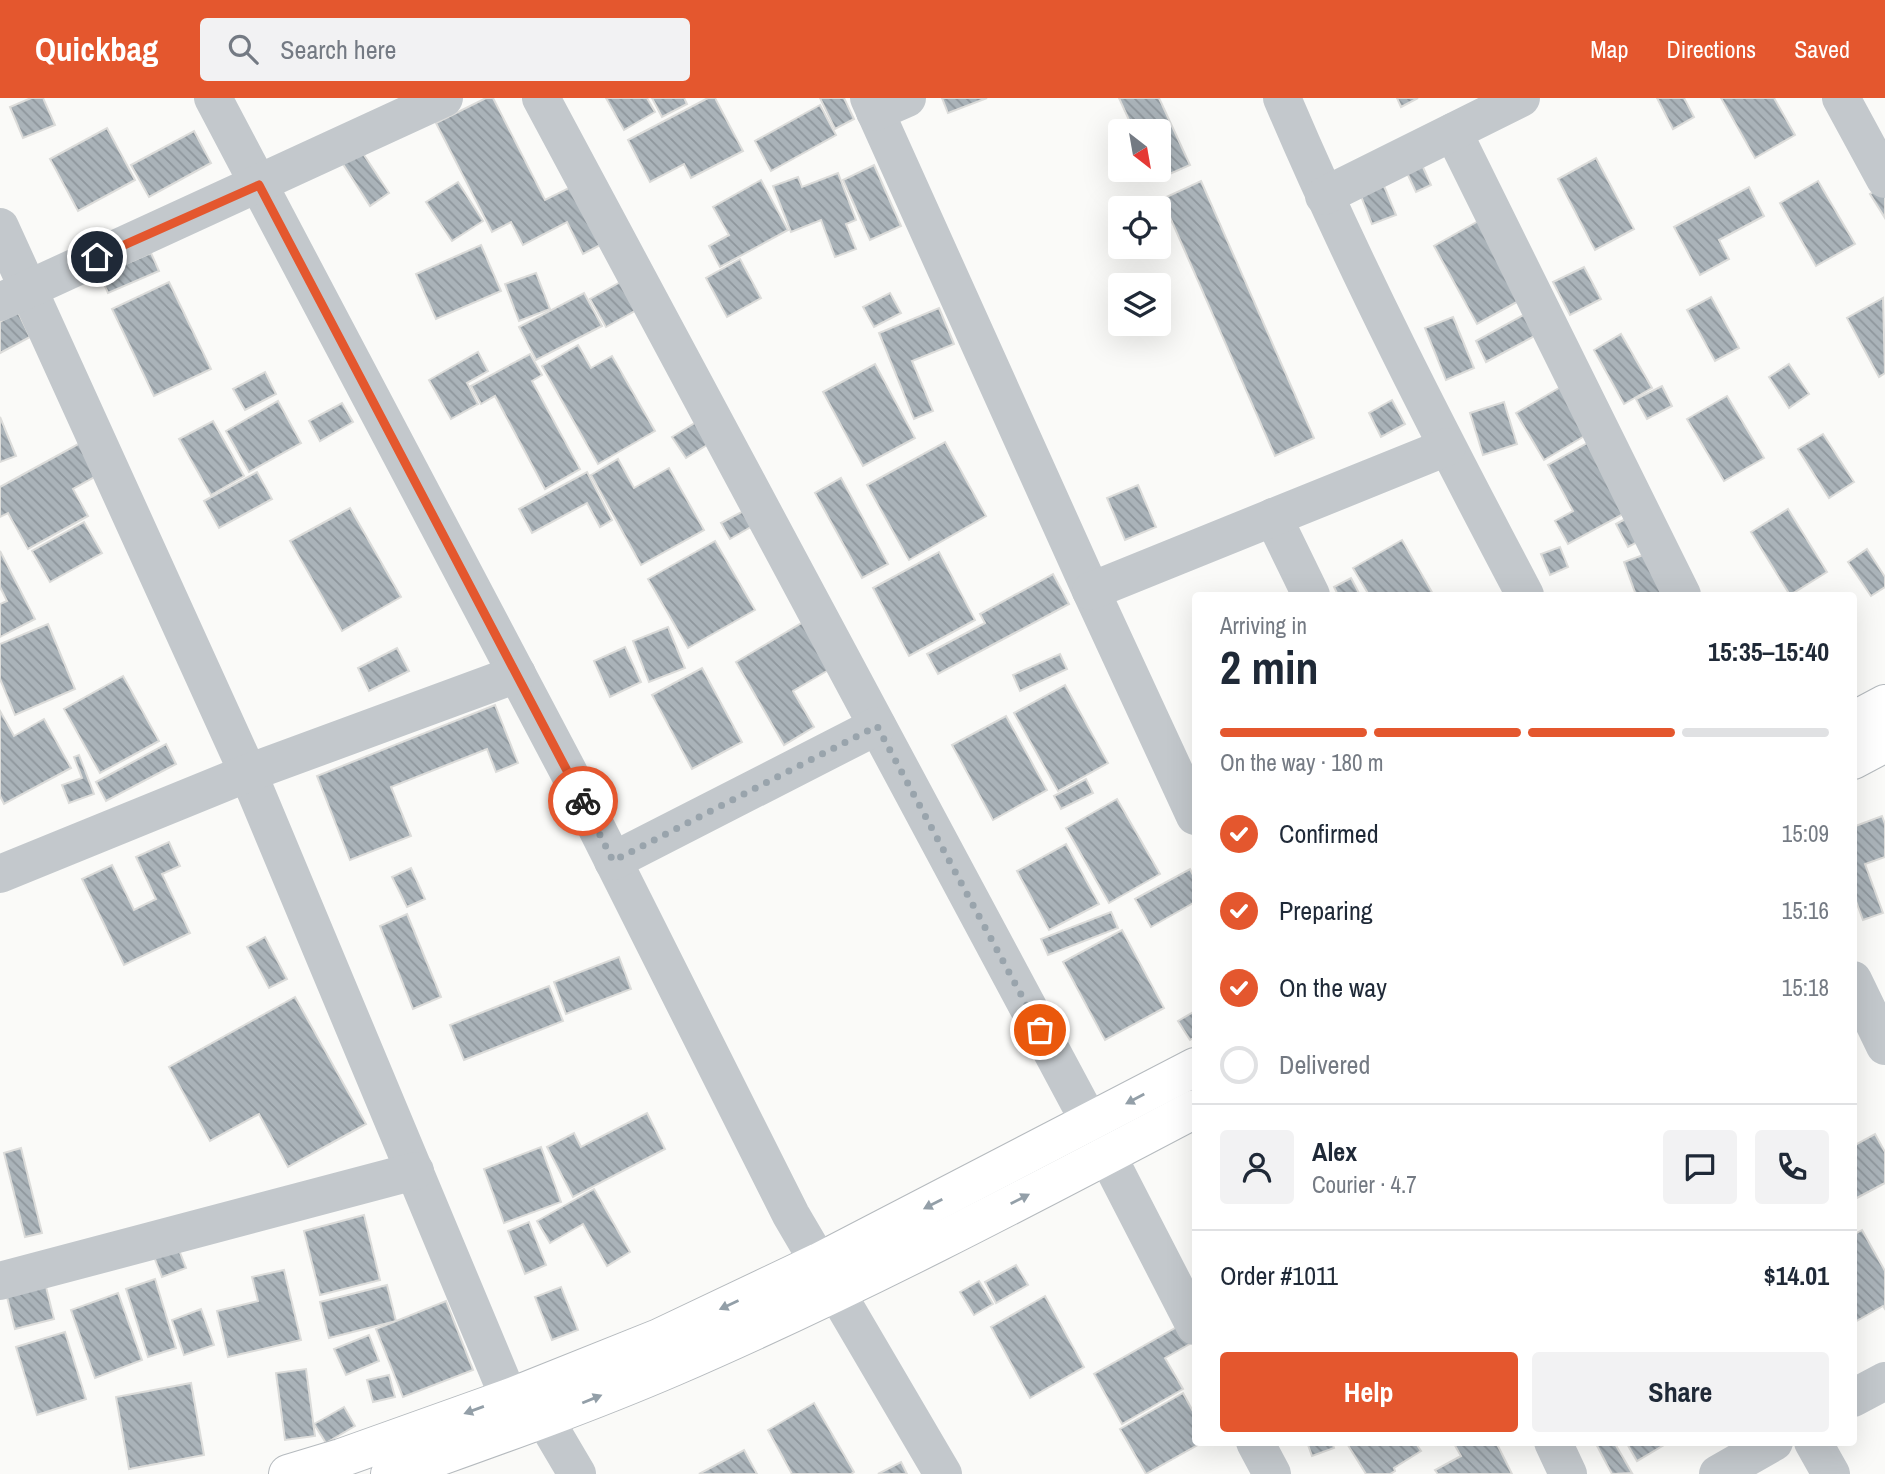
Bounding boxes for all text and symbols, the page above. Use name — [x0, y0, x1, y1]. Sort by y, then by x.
search box — [200, 18, 690, 81]
text: Quickbag — [35, 27, 158, 71]
icon: search — [224, 30, 262, 68]
text: Search here — [280, 32, 396, 67]
text: Map — [1590, 33, 1628, 65]
text: Directions — [1666, 33, 1756, 65]
text: Saved — [1794, 33, 1850, 65]
north arrow — [1108, 119, 1171, 182]
map controls — [1108, 119, 1171, 336]
button: locate — [1108, 196, 1171, 259]
pin — [67, 227, 127, 287]
icon: home — [78, 238, 116, 276]
button: layers — [1108, 273, 1171, 336]
text: Arriving in — [1220, 610, 1307, 641]
text: 15:35–15:40 — [1708, 634, 1829, 669]
text: 2 min — [1220, 636, 1319, 698]
text: On the way · 180 m — [1220, 747, 1384, 778]
courier — [548, 766, 618, 836]
icon: bike — [564, 782, 602, 820]
icon: check — [1220, 815, 1258, 853]
text: Confirmed — [1279, 816, 1379, 851]
text: 15:09 — [1782, 818, 1829, 849]
icon: check — [1220, 892, 1258, 930]
text: Preparing — [1279, 893, 1373, 928]
text: 15:16 — [1782, 895, 1829, 926]
icon: check — [1220, 969, 1258, 1007]
text: On the way — [1279, 970, 1387, 1005]
text: 15:18 — [1782, 972, 1829, 1003]
pin — [1010, 1000, 1070, 1060]
icon: bag — [1021, 1011, 1059, 1049]
text: Delivered — [1279, 1047, 1370, 1082]
one-way arrow — [1125, 1094, 1145, 1105]
button: person — [1220, 1130, 1294, 1204]
button: chat — [1663, 1130, 1737, 1204]
button: phone — [1755, 1130, 1829, 1204]
text: Alex — [1312, 1134, 1357, 1169]
text: Courier · 4.7 — [1312, 1169, 1417, 1200]
one-way arrow — [1010, 1193, 1030, 1205]
one-way arrow — [923, 1198, 943, 1210]
text: Order #1011 — [1220, 1258, 1338, 1293]
text: $14.01 — [1764, 1258, 1829, 1293]
one-way arrow — [719, 1299, 739, 1311]
button: Help — [1220, 1352, 1518, 1432]
button: Share — [1532, 1352, 1829, 1432]
one-way arrow — [582, 1393, 602, 1405]
one-way arrow — [463, 1405, 484, 1416]

